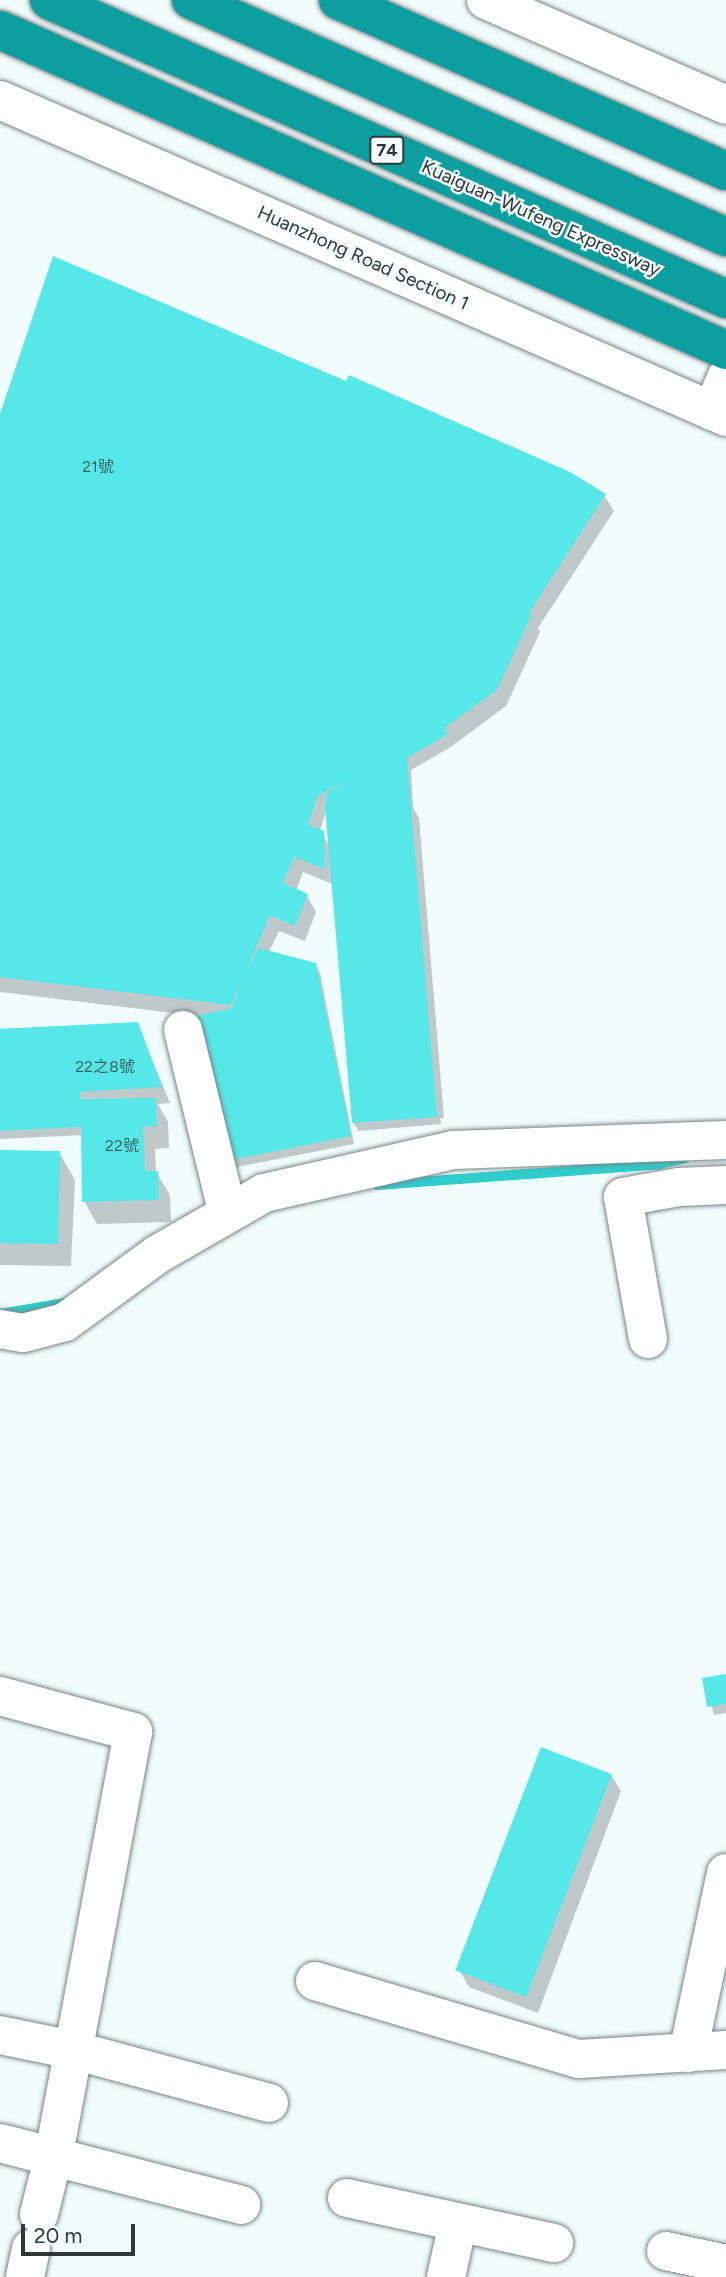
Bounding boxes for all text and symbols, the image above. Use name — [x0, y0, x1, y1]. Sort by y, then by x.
road number: 74 — [368, 135, 406, 164]
street label: Kuaiguan-Wufeng Expressway — [418, 155, 664, 281]
street label: Huanzhong Road Section 1 — [254, 201, 472, 315]
house number: 21號 — [82, 457, 114, 477]
house number: 22之8號 — [75, 1057, 135, 1077]
house number: 22號 — [105, 1136, 139, 1156]
scale bar — [24, 2210, 138, 2254]
text: 20 m — [34, 2223, 82, 2248]

